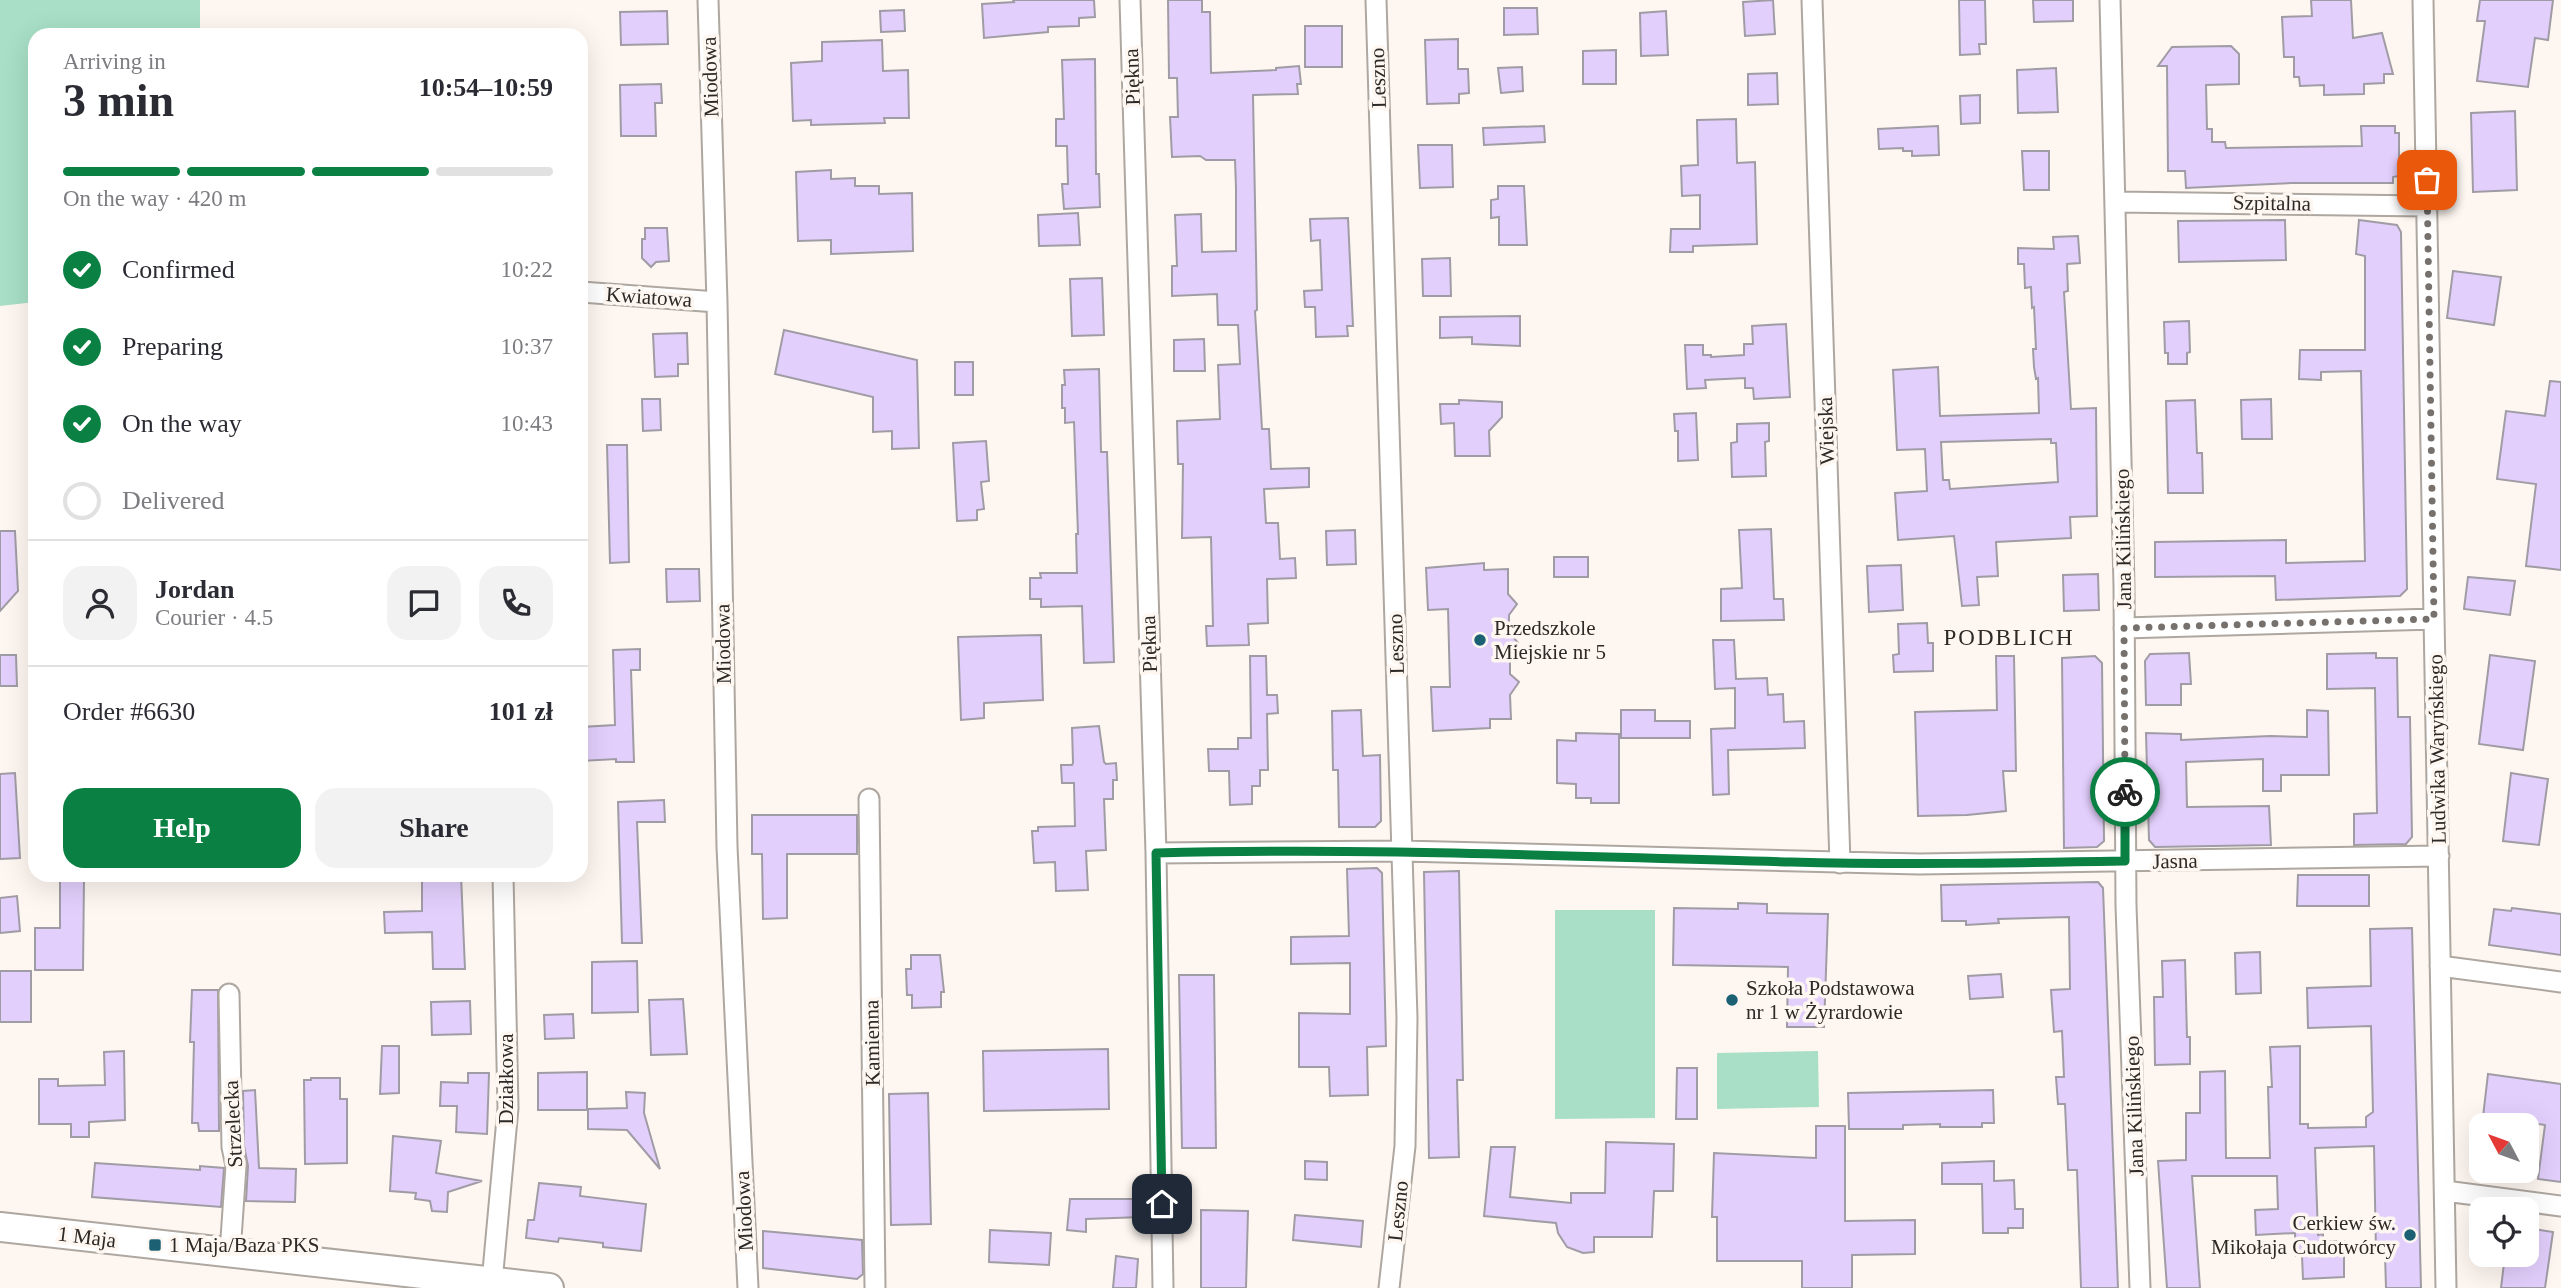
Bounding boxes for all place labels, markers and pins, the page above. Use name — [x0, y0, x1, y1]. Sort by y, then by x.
pin — [2397, 150, 2457, 210]
place label: Przedszkole Miejskie nr 5 — [1494, 616, 1606, 664]
marker: Przedszkole Miejskie nr 5 — [1472, 632, 1488, 648]
place label: Szkoła Podstawowa nr 1 w Żyrardowie — [1746, 976, 1915, 1024]
marker: Szkoła Podstawowa nr 1 w Żyrardowie — [1724, 992, 1740, 1008]
pin — [1132, 1174, 1192, 1234]
place label: Cerkiew św. Mikołaja Cudotwórcy — [2211, 1211, 2396, 1259]
marker: Cerkiew św. Mikołaja Cudotwórcy — [2402, 1227, 2418, 1243]
place label: 1 Maja/Baza PKS — [169, 1233, 319, 1257]
marker: 1 Maja/Baza PKS — [147, 1237, 163, 1253]

